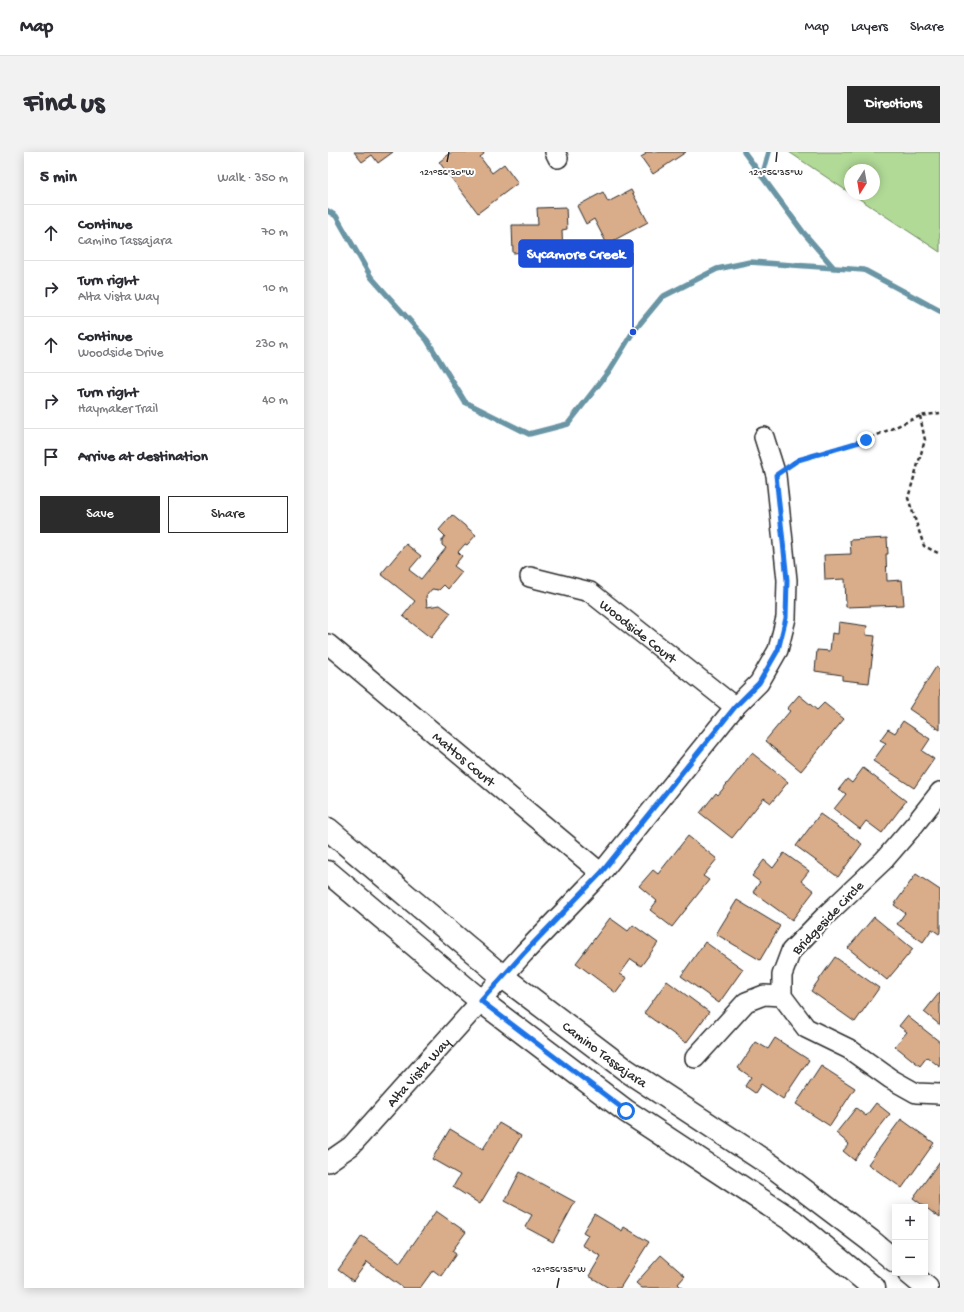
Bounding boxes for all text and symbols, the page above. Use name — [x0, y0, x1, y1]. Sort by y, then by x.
text: Map — [20, 16, 53, 39]
text: Map — [805, 19, 829, 36]
text: Layers — [851, 19, 888, 36]
text: Share — [910, 19, 944, 36]
button: Directions — [847, 86, 940, 123]
text: Find us — [24, 88, 104, 121]
north arrow — [844, 164, 880, 200]
text: 121°56'30"W — [419, 167, 474, 179]
text: 121°56'35"W — [748, 167, 803, 179]
text: 5 min — [40, 168, 77, 188]
text: Walk · 350 m — [218, 171, 288, 186]
text: Continue — [78, 216, 132, 234]
icon: ahead — [40, 222, 62, 244]
text: 70 m — [262, 225, 288, 240]
text: Camino Tassajara — [78, 234, 172, 249]
callout: Sycamore Creek — [519, 240, 633, 267]
text: Sycamore Creek — [527, 246, 628, 264]
text: Turn right — [78, 272, 138, 290]
icon: right — [40, 278, 62, 300]
text: 10 m — [263, 281, 288, 296]
text: Alta Vista Way — [78, 290, 159, 305]
text: Continue — [78, 328, 132, 346]
icon: ahead — [40, 334, 62, 356]
text: 230 m — [255, 337, 288, 352]
text: Woodside Drive — [78, 346, 164, 361]
text: Turn right — [78, 384, 138, 402]
icon: right — [40, 390, 62, 412]
text: 40 m — [262, 393, 288, 408]
text: Haymaker Trail — [78, 402, 158, 417]
route end — [857, 431, 875, 449]
icon: arrive — [40, 446, 62, 468]
text: Arrive at destination — [78, 448, 208, 466]
button: Save — [40, 496, 160, 533]
button: Share — [168, 496, 288, 533]
street label: Woodside Court — [595, 597, 680, 669]
street label: Mattos Court — [428, 729, 499, 792]
street label: Bridgeside Circle — [789, 878, 869, 960]
street label: Camino Tassajara — [558, 1019, 651, 1093]
street label: Alta Vista Way — [384, 1035, 455, 1112]
route start — [617, 1102, 635, 1120]
map controls — [892, 1204, 928, 1276]
button: + — [892, 1204, 928, 1240]
button: − — [892, 1240, 928, 1276]
text: 121°56'35"W — [531, 1264, 586, 1276]

